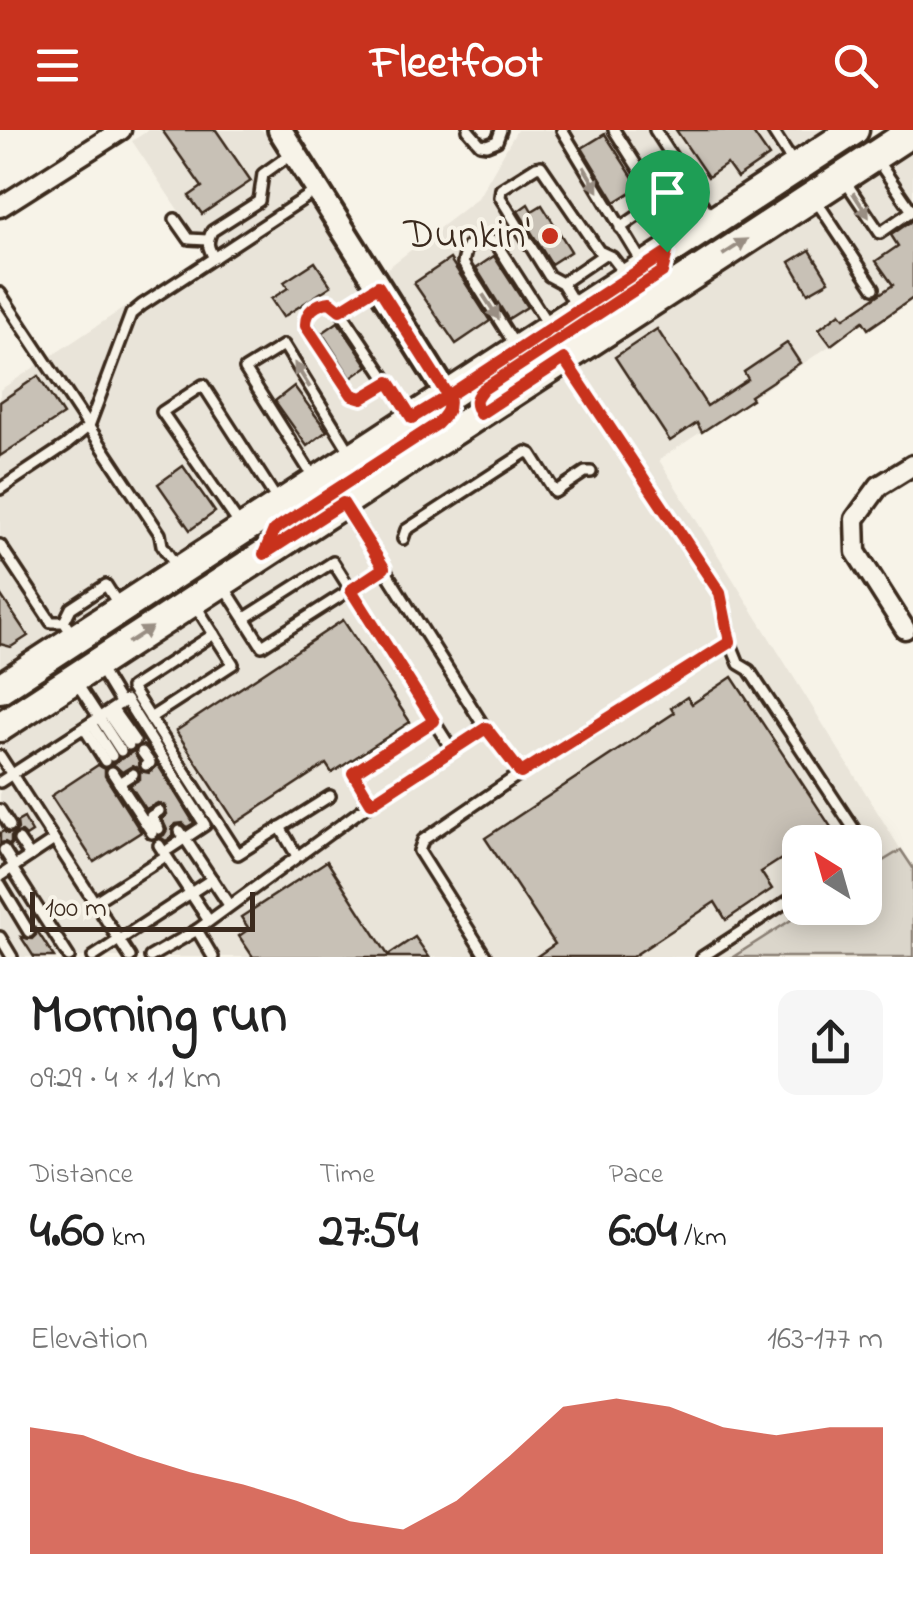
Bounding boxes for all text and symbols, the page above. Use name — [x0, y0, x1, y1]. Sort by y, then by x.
text: Fleetfoot — [370, 32, 543, 98]
icon: menu — [30, 38, 85, 93]
icon: search — [828, 38, 883, 93]
pin — [625, 150, 710, 253]
one-way arrow — [582, 165, 599, 193]
icon: arrive — [640, 165, 695, 220]
one-way arrow — [852, 191, 870, 218]
place label: Dunkin' — [403, 206, 530, 267]
marker: Dunkin' — [539, 225, 561, 247]
one-way arrow — [722, 239, 749, 257]
one-way arrow — [482, 293, 500, 321]
one-way arrow — [293, 361, 312, 388]
one-way arrow — [127, 627, 154, 645]
north arrow — [782, 825, 882, 925]
map controls — [782, 825, 882, 925]
scale bar — [30, 887, 255, 931]
text: 100 m — [45, 889, 107, 930]
text: Morning run — [30, 978, 287, 1058]
button: share — [778, 990, 883, 1095]
text: 09:29 · 4 × 1.1 km — [30, 1056, 221, 1103]
text: Distance — [30, 1155, 133, 1196]
text: Time — [319, 1155, 375, 1196]
text: Pace — [609, 1155, 663, 1196]
text: 4.60 — [30, 1196, 104, 1269]
text: 27:54 — [319, 1196, 418, 1269]
text: 6:04 — [609, 1196, 677, 1269]
text: km — [104, 1218, 145, 1259]
text: /km — [677, 1218, 727, 1259]
text: Elevation — [30, 1317, 148, 1364]
text: 163–177 m — [767, 1317, 883, 1364]

